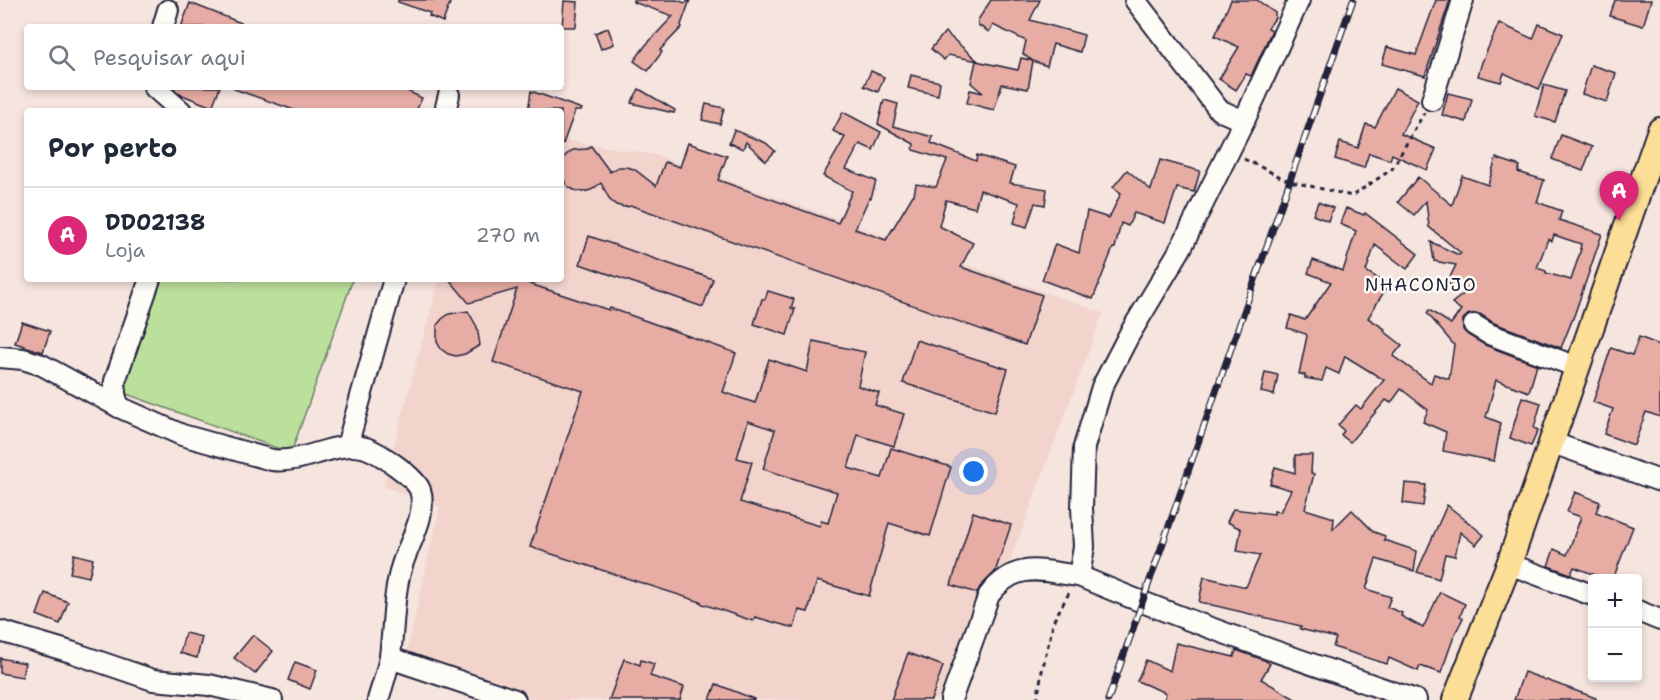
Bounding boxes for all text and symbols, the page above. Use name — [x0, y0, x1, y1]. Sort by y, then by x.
search box — [24, 24, 564, 90]
icon: search — [45, 41, 78, 74]
text: Pesquisar aqui — [93, 43, 246, 72]
text: Por perto — [48, 130, 177, 165]
pin: A — [1600, 172, 1638, 221]
text: DD02138 — [105, 208, 205, 237]
text: A — [60, 222, 75, 248]
text: 270 m — [476, 222, 540, 248]
text: Loja — [105, 237, 145, 263]
district label: NHACONJO — [1365, 273, 1477, 297]
your location — [959, 457, 988, 486]
map controls — [1588, 574, 1642, 682]
button: + — [1588, 574, 1642, 628]
button: − — [1588, 628, 1642, 682]

